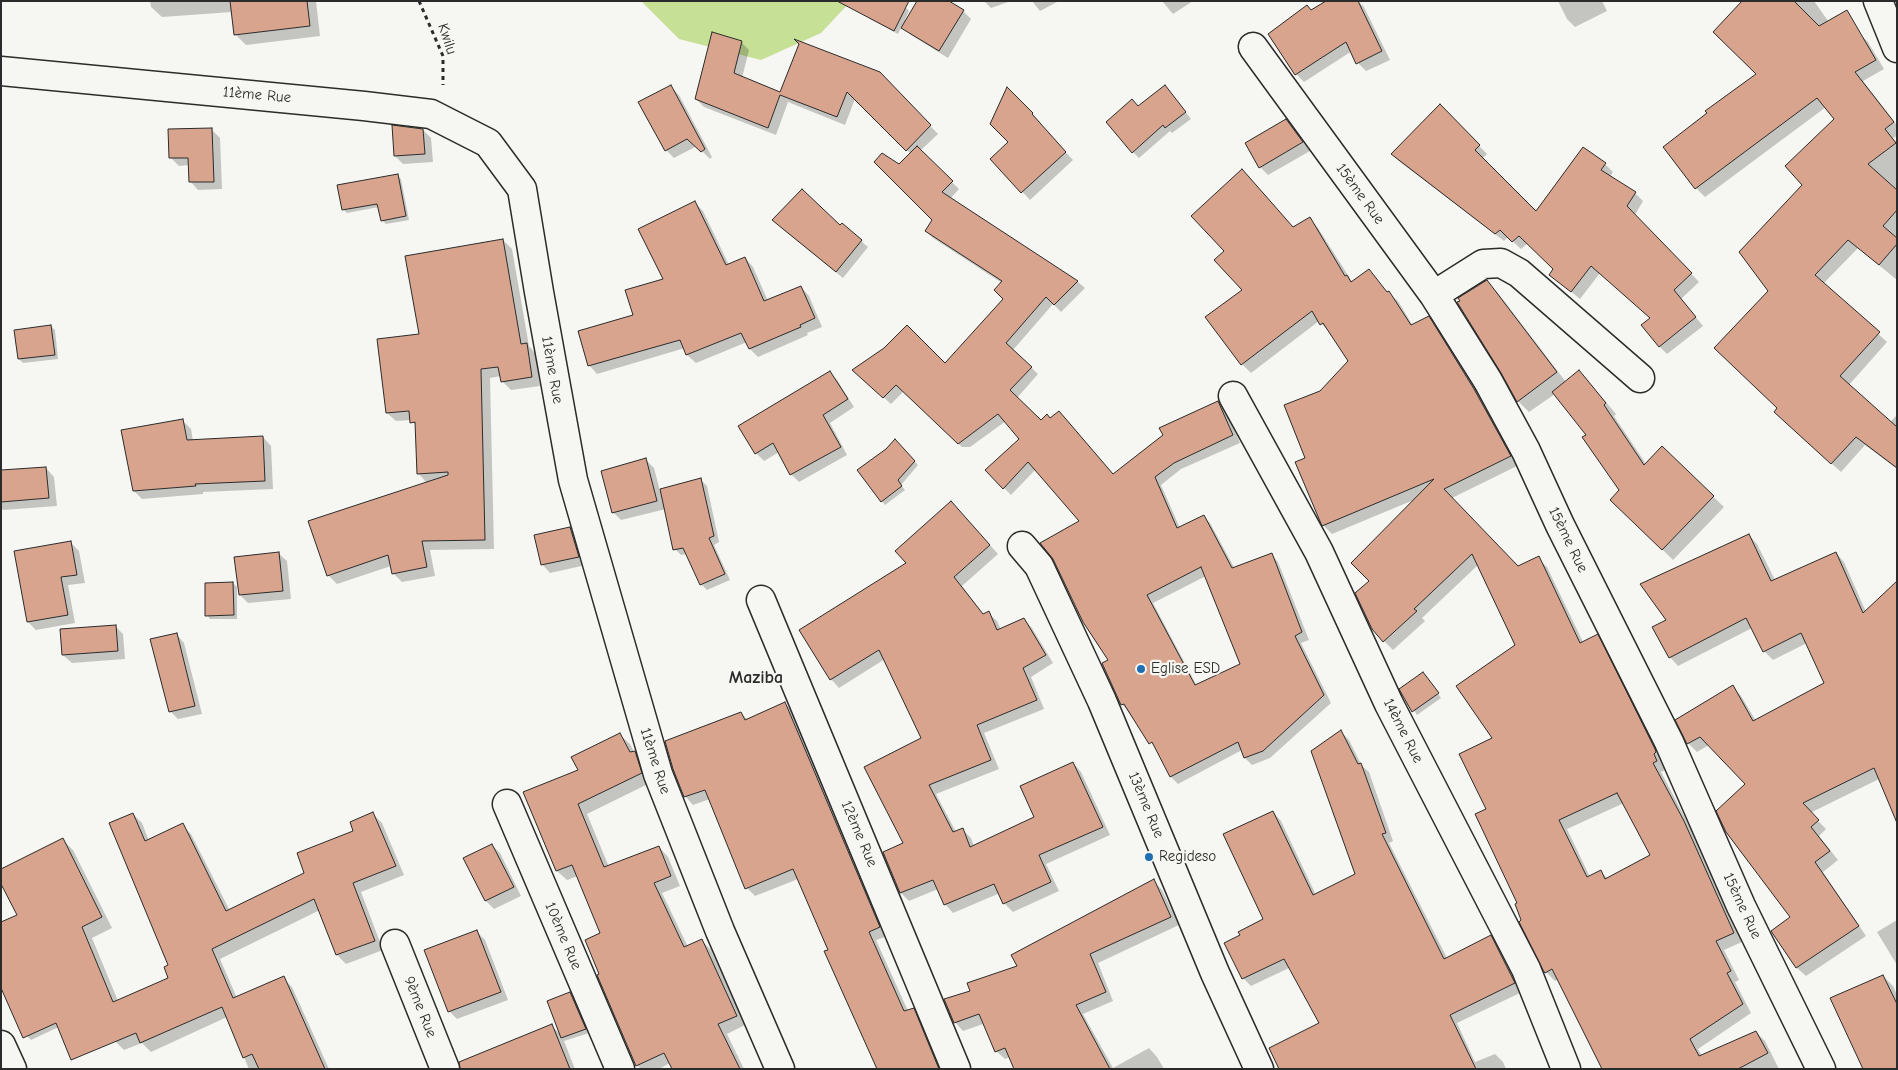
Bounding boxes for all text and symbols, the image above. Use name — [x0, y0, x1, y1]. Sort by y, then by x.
street label: Kwilu — [434, 21, 460, 57]
street label: 11ème Rue — [222, 83, 292, 107]
street label: 15ème Rue — [1332, 160, 1388, 228]
street label: 11ème Rue — [537, 335, 567, 405]
street label: 15ème Rue — [1544, 504, 1592, 576]
place label: Eglise ESD — [1151, 660, 1220, 678]
marker: Eglise ESD — [1135, 663, 1147, 675]
district label: Maziba — [729, 667, 783, 689]
street label: 14ème Rue — [1379, 696, 1427, 766]
street label: 11ème Rue — [636, 726, 674, 796]
street label: 13ème Rue — [1124, 769, 1168, 841]
street label: 12ème Rue — [837, 798, 881, 870]
place label: Regideso — [1159, 848, 1216, 866]
marker: Regideso — [1143, 851, 1155, 863]
street label: 15ème Rue — [1719, 870, 1765, 942]
street label: 10ème Rue — [541, 900, 585, 972]
street label: 9ème Rue — [400, 974, 440, 1040]

